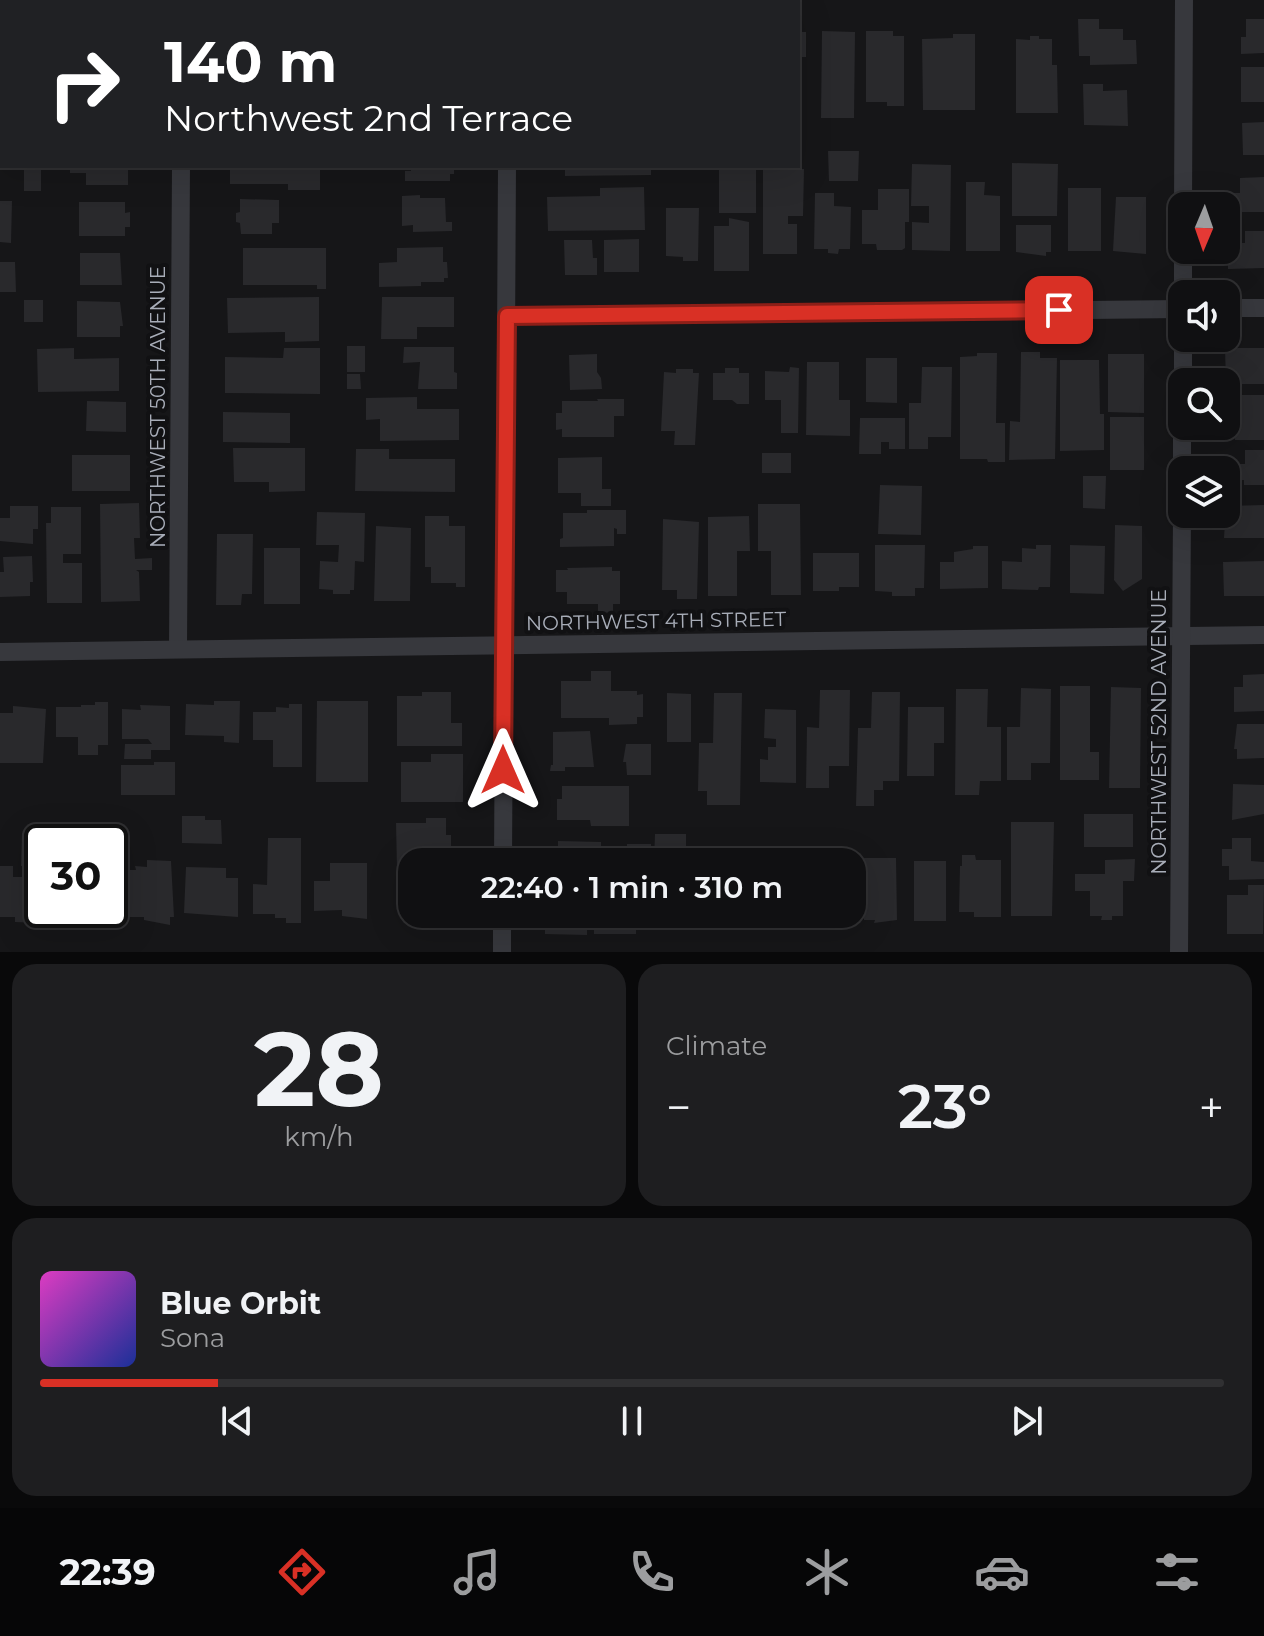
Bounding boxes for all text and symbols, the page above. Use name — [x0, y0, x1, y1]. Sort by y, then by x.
text: 140 m — [164, 28, 337, 96]
icon: right — [32, 32, 136, 136]
text: Northwest 2nd Terrace — [164, 96, 573, 140]
north arrow — [1168, 192, 1240, 264]
map controls — [1168, 192, 1240, 528]
street label: NORTHWEST 50TH AVENUE — [146, 266, 170, 548]
pin — [1025, 276, 1093, 344]
button: sound — [1168, 280, 1240, 352]
icon: arrive — [1037, 288, 1081, 332]
button: search — [1168, 368, 1240, 440]
button: layers — [1168, 456, 1240, 528]
street label: NORTHWEST 52ND AVENUE — [1147, 589, 1171, 875]
street label: NORTHWEST 4TH STREET — [526, 607, 787, 635]
position arrow — [461, 728, 545, 812]
speed limit sign: 30 — [24, 824, 128, 928]
text: 22:40 · 1 min · 310 m — [481, 869, 783, 906]
text: 28 — [254, 1005, 384, 1132]
text: Climate — [666, 1030, 767, 1062]
text: 23° — [898, 1070, 992, 1143]
text: − — [666, 1080, 691, 1134]
text: + — [1199, 1080, 1224, 1134]
text: km/h — [284, 1121, 354, 1153]
text: Blue Orbit — [160, 1285, 321, 1322]
text: Sona — [160, 1322, 225, 1354]
icon: previous — [215, 1399, 259, 1443]
icon: pause — [610, 1399, 654, 1443]
icon: next — [1005, 1399, 1049, 1443]
icon: directions — [274, 1544, 330, 1600]
icon: music — [449, 1544, 505, 1600]
icon: phone — [624, 1544, 680, 1600]
icon: climate — [799, 1544, 855, 1600]
icon: car — [974, 1544, 1030, 1600]
icon: filters — [1149, 1544, 1205, 1600]
text: 22:39 — [59, 1550, 156, 1594]

